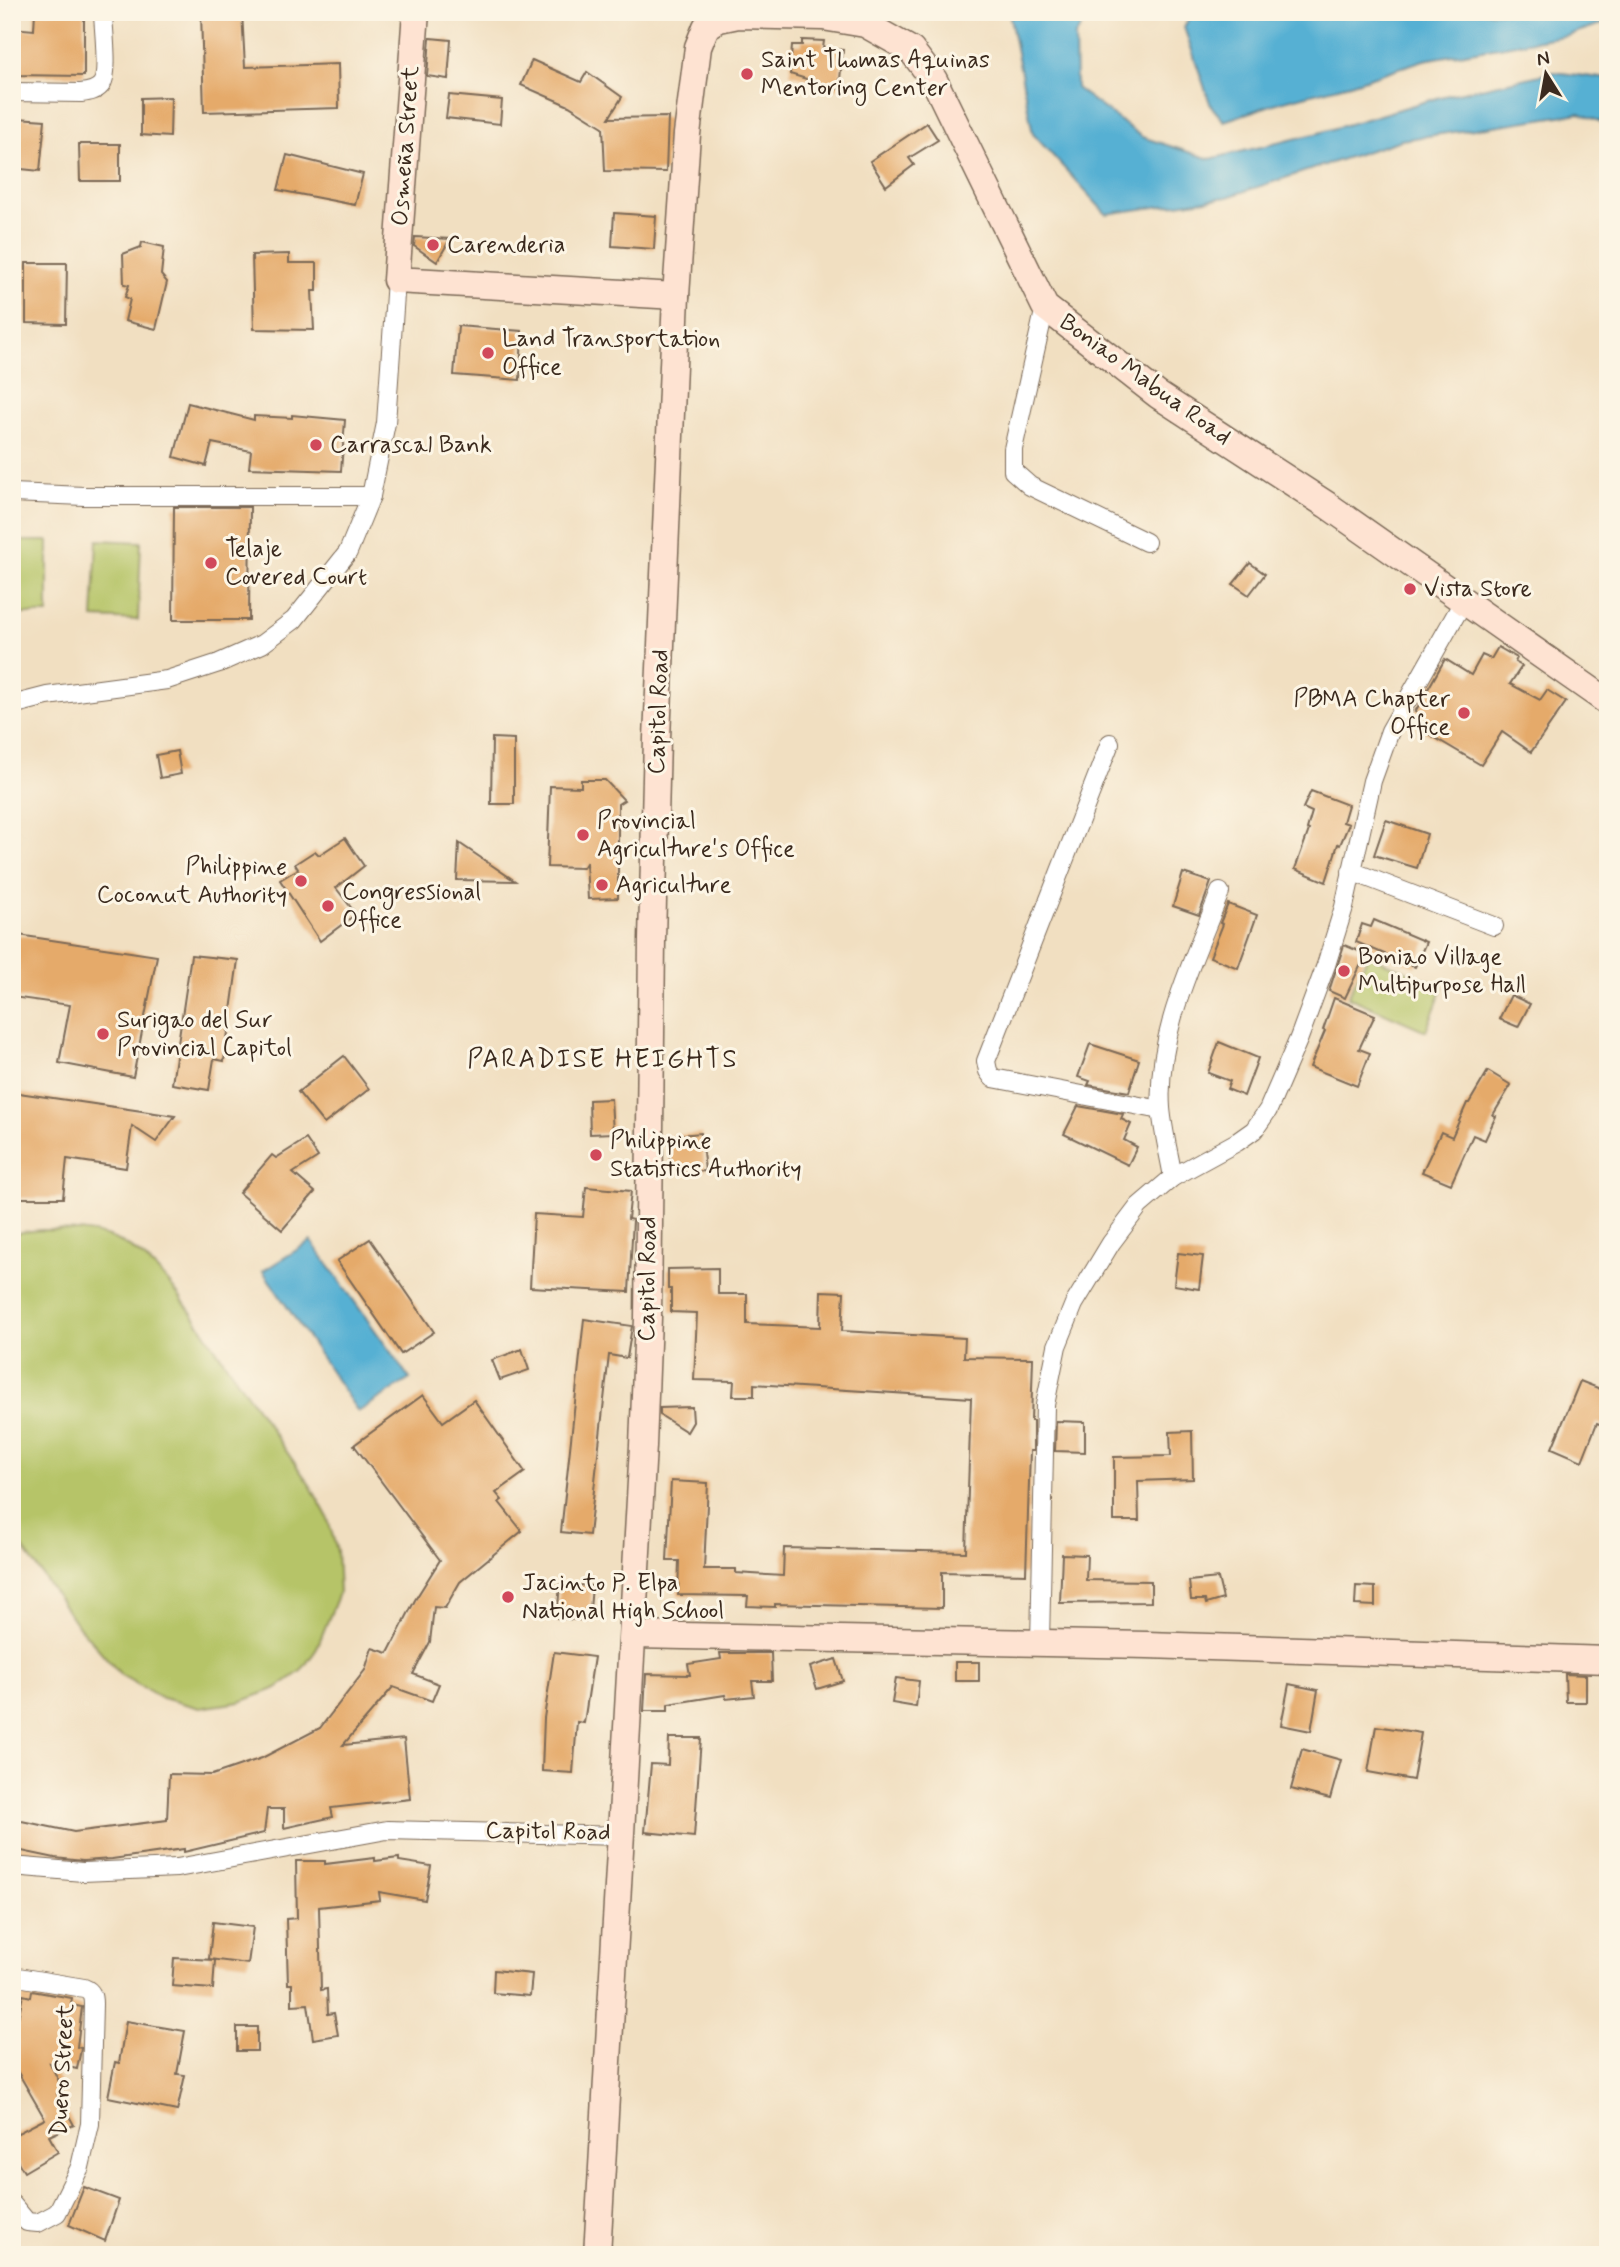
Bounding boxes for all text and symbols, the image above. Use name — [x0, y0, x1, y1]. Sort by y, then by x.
north arrow — [1512, 38, 1582, 108]
place label: Saint Thomas Aquinas Mentoring Center — [761, 45, 990, 106]
text: N — [1534, 45, 1552, 72]
street label: Osmeña Street — [385, 65, 427, 227]
marker: Saint Thomas Aquinas Mentoring Center — [739, 66, 755, 82]
place label: Carenderia — [447, 230, 565, 261]
marker: Carenderia — [425, 237, 441, 253]
street label: Boniao Mabua Road — [1053, 307, 1237, 453]
place label: Land Transportation Office — [502, 324, 720, 383]
marker: Land Transportation Office — [480, 345, 496, 361]
place label: Carrascal Bank — [330, 430, 492, 461]
marker: Carrascal Bank — [308, 437, 324, 453]
place label: Telaje Covered Court — [225, 534, 367, 593]
marker: Telaje Covered Court — [203, 555, 219, 571]
place label: Vista Store — [1424, 574, 1532, 605]
marker: Vista Store — [1402, 581, 1418, 597]
street label: Capitol Road — [641, 649, 677, 775]
place label: PBMA Chapter Office — [1294, 684, 1450, 743]
marker: PBMA Chapter Office — [1456, 705, 1472, 721]
place label: Provincial Agriculture's Office — [597, 806, 795, 865]
marker: Provincial Agriculture's Office — [575, 827, 591, 843]
place label: Philippine Coconut Authority — [97, 852, 287, 911]
place label: Agriculture — [616, 870, 731, 901]
marker: Philippine Coconut Authority — [293, 873, 309, 889]
place label: Congressional Office — [342, 877, 481, 936]
marker: Agriculture — [594, 877, 610, 893]
marker: Congressional Office — [320, 898, 336, 914]
place label: Boniao Village Multipurpose Hall — [1358, 942, 1526, 1001]
marker: Boniao Village Multipurpose Hall — [1336, 963, 1352, 979]
place label: Surigao del Sur Provincial Capitol — [117, 1005, 292, 1064]
marker: Surigao del Sur Provincial Capitol — [95, 1026, 111, 1042]
district label: PARADISE HEIGHTS — [467, 1043, 739, 1077]
place label: Philippine Statistics Authority — [610, 1126, 802, 1185]
marker: Philippine Statistics Authority — [588, 1147, 604, 1163]
street label: Capitol Road — [631, 1216, 665, 1342]
place label: Jacinto P. Elpa National High School — [522, 1568, 724, 1627]
marker: Jacinto P. Elpa National High School — [500, 1589, 516, 1605]
street label: Capitol Road — [485, 1815, 611, 1849]
street label: Duero Street — [44, 2003, 82, 2137]

